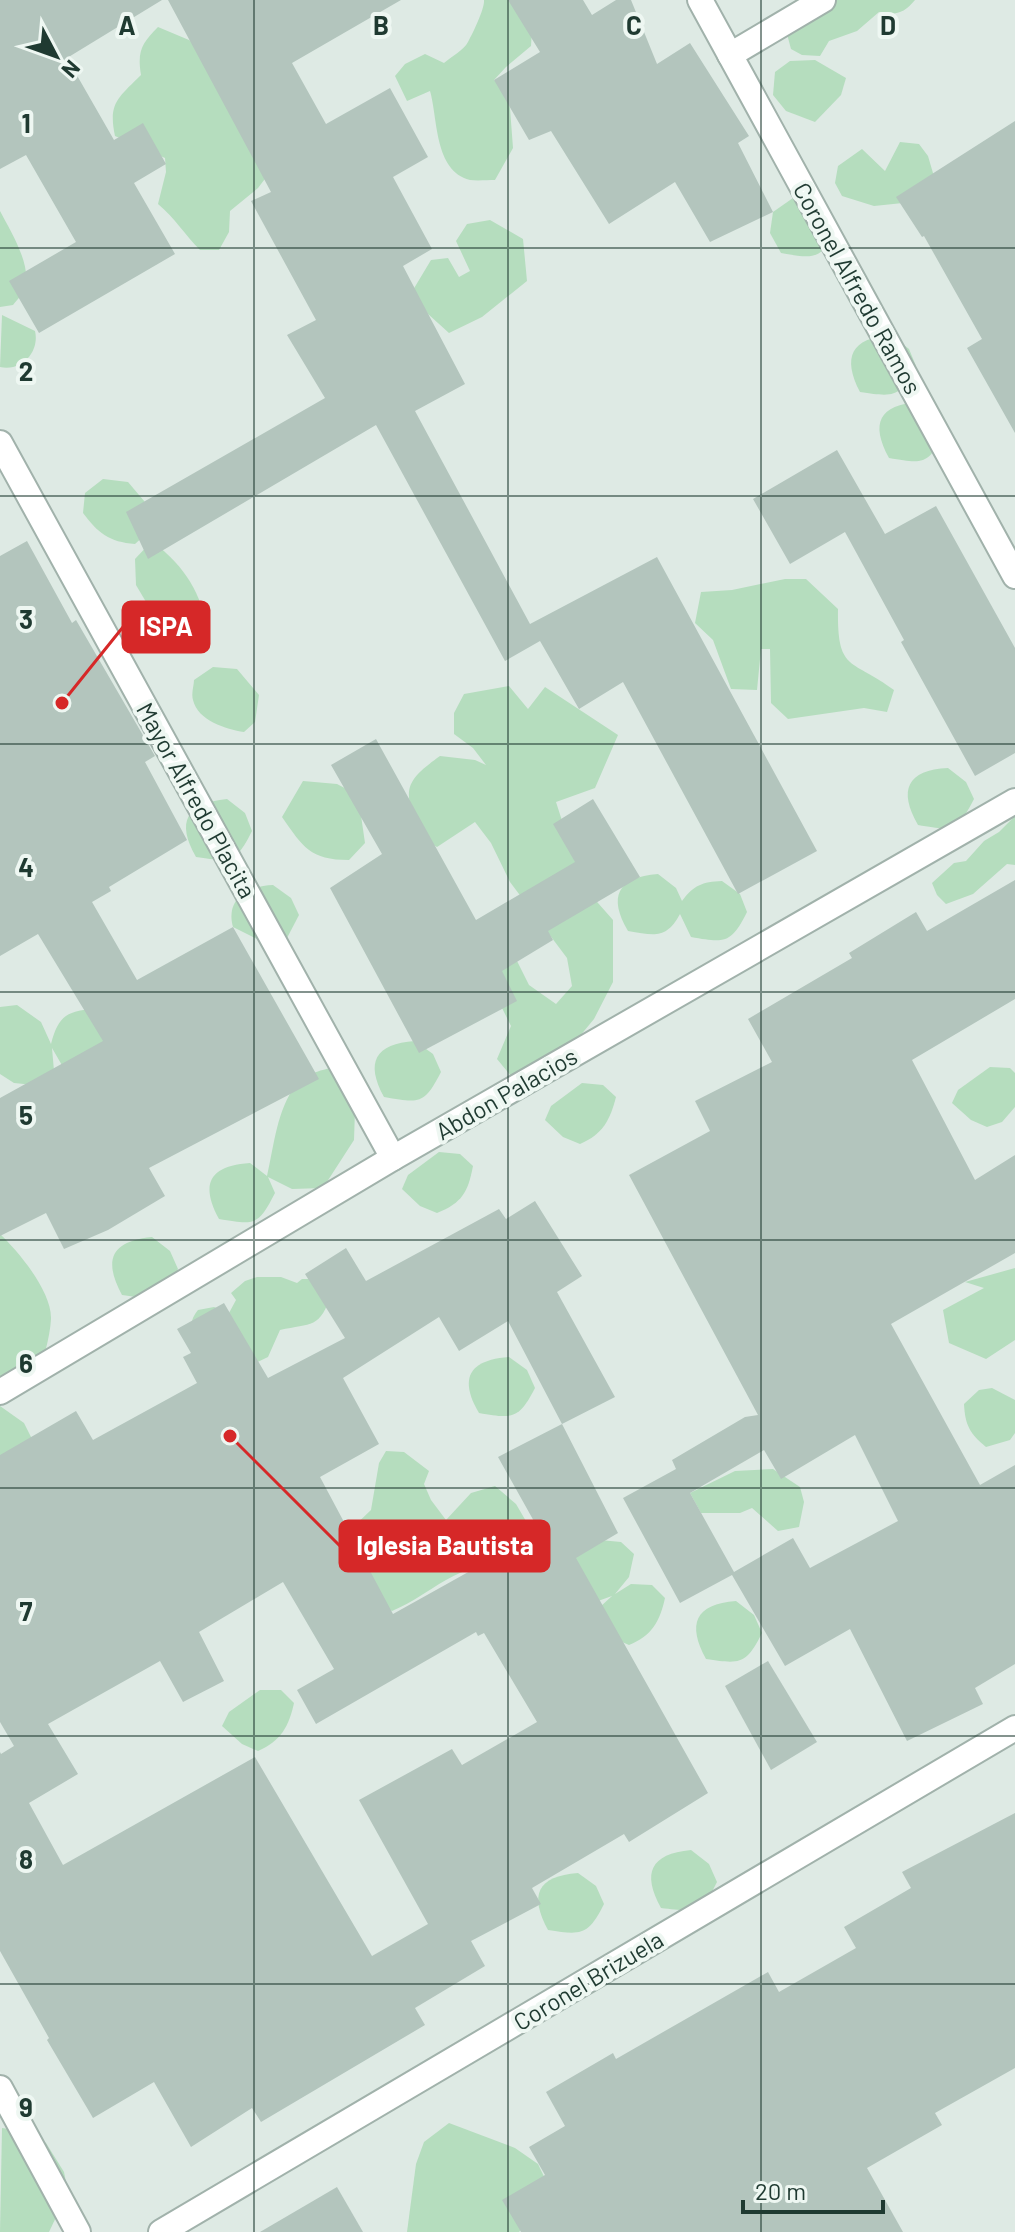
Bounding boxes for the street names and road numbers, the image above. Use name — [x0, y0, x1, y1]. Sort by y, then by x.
street label: Coronel Alfredo Ramos — [788, 177, 928, 399]
street label: Mayor Alfredo Placita — [131, 697, 263, 903]
street label: Abdon Palacios — [430, 1041, 582, 1145]
street label: Coronel Brizuela — [508, 1924, 668, 2036]

